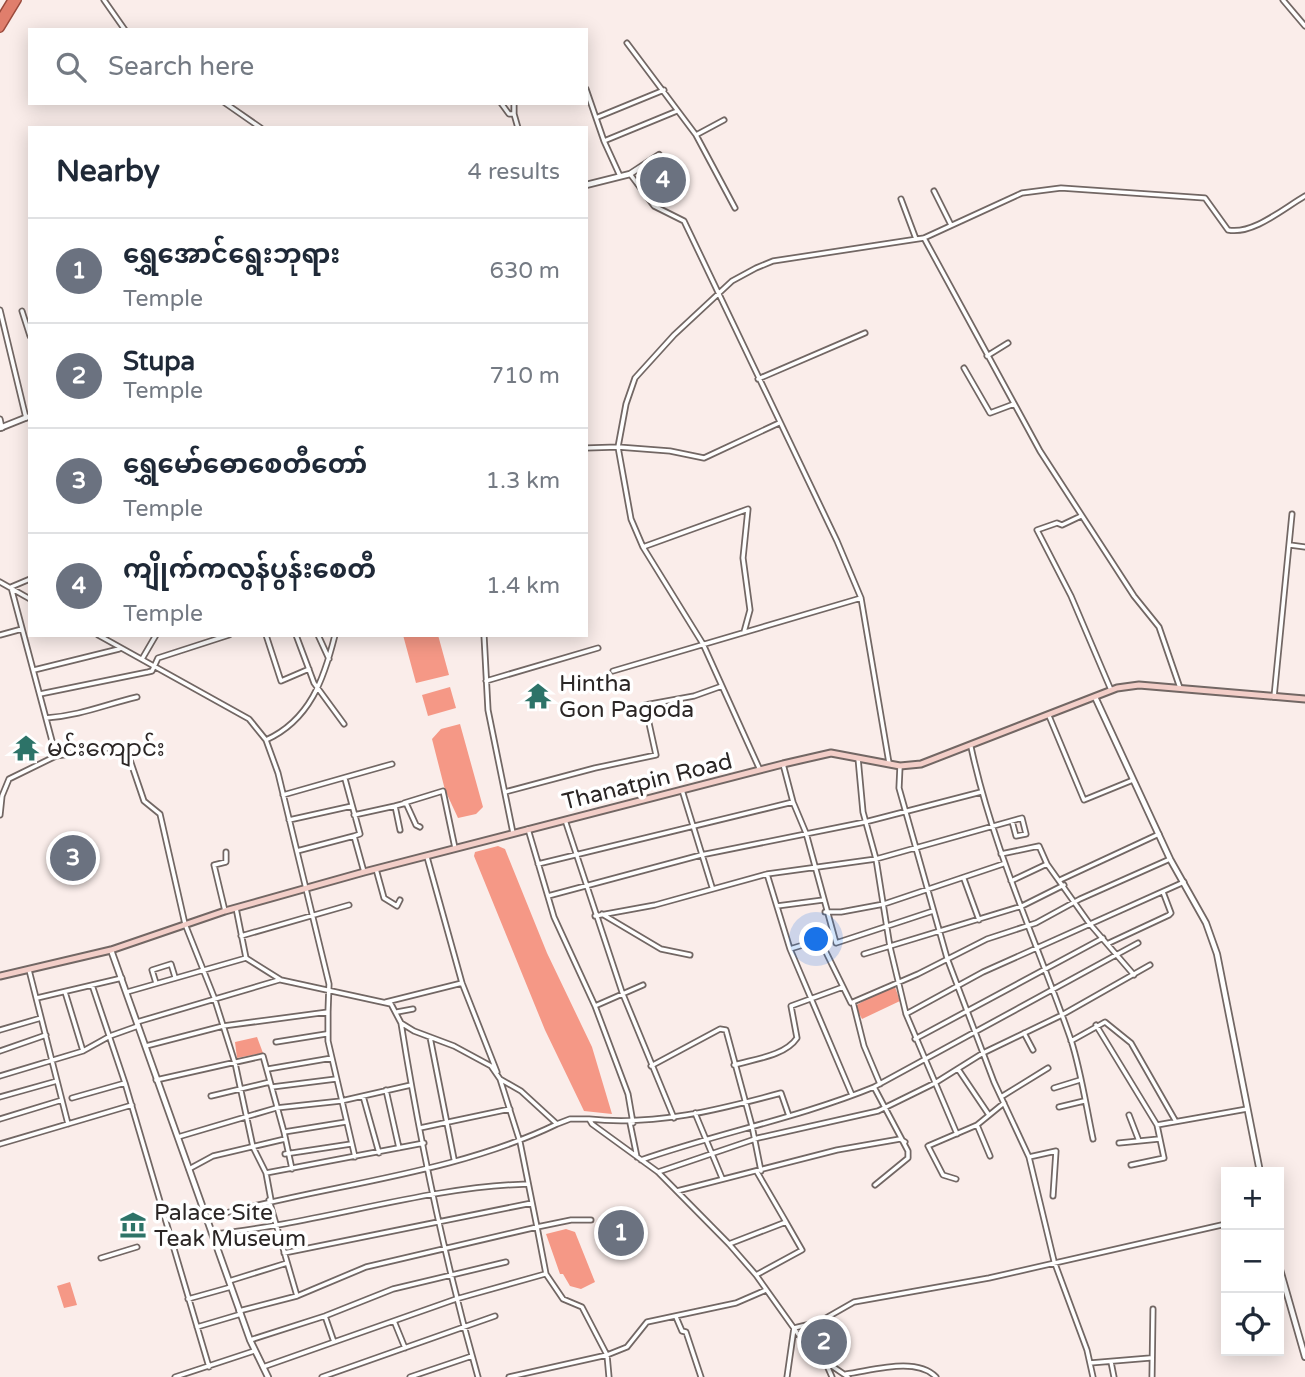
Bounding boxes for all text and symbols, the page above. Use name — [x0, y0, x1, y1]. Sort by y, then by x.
search box — [28, 28, 588, 105]
icon: search — [52, 48, 90, 86]
text: Search here — [108, 51, 254, 82]
text: Nearby — [56, 153, 160, 190]
pin: 4 — [640, 154, 686, 206]
text: 4 results — [467, 158, 560, 186]
text: ရွှေအောင်ရွေးဘုရား — [123, 239, 340, 270]
text: 1 — [72, 257, 86, 285]
text: 630 m — [490, 257, 560, 285]
text: Temple — [123, 285, 203, 313]
text: Stupa — [123, 346, 195, 377]
text: 2 — [72, 362, 86, 390]
text: 710 m — [490, 362, 560, 390]
text: Temple — [123, 377, 203, 405]
text: ရွှေမော်ဓောစေတီတော် — [123, 449, 367, 480]
text: 3 — [72, 467, 86, 495]
text: 1.3 km — [486, 467, 560, 495]
text: Temple — [123, 495, 203, 523]
text: ကျိုက်ကလွန်ပွန်းစေတီ — [123, 554, 376, 585]
text: 4 — [72, 572, 86, 600]
text: 1.4 km — [486, 572, 560, 600]
text: Temple — [123, 600, 203, 628]
place label: Hintha Gon Pagoda — [559, 670, 694, 724]
temple icon: Hintha Gon Pagoda — [523, 681, 553, 711]
place label: မင်းကျောင်း — [47, 732, 165, 767]
temple icon: မင်းကျောင်း — [11, 733, 41, 763]
street label: Thanatpin Road — [559, 747, 735, 817]
pin: 3 — [50, 832, 96, 884]
your location — [799, 922, 833, 956]
map controls — [1221, 1167, 1284, 1356]
button: + — [1221, 1167, 1284, 1230]
place label: Palace Site Teak Museum — [154, 1199, 306, 1253]
pin: 1 — [598, 1207, 644, 1259]
museum icon: Palace Site Teak Museum — [118, 1210, 148, 1240]
button: − — [1221, 1230, 1284, 1293]
button: locate — [1221, 1293, 1284, 1356]
pin: 2 — [801, 1316, 847, 1368]

